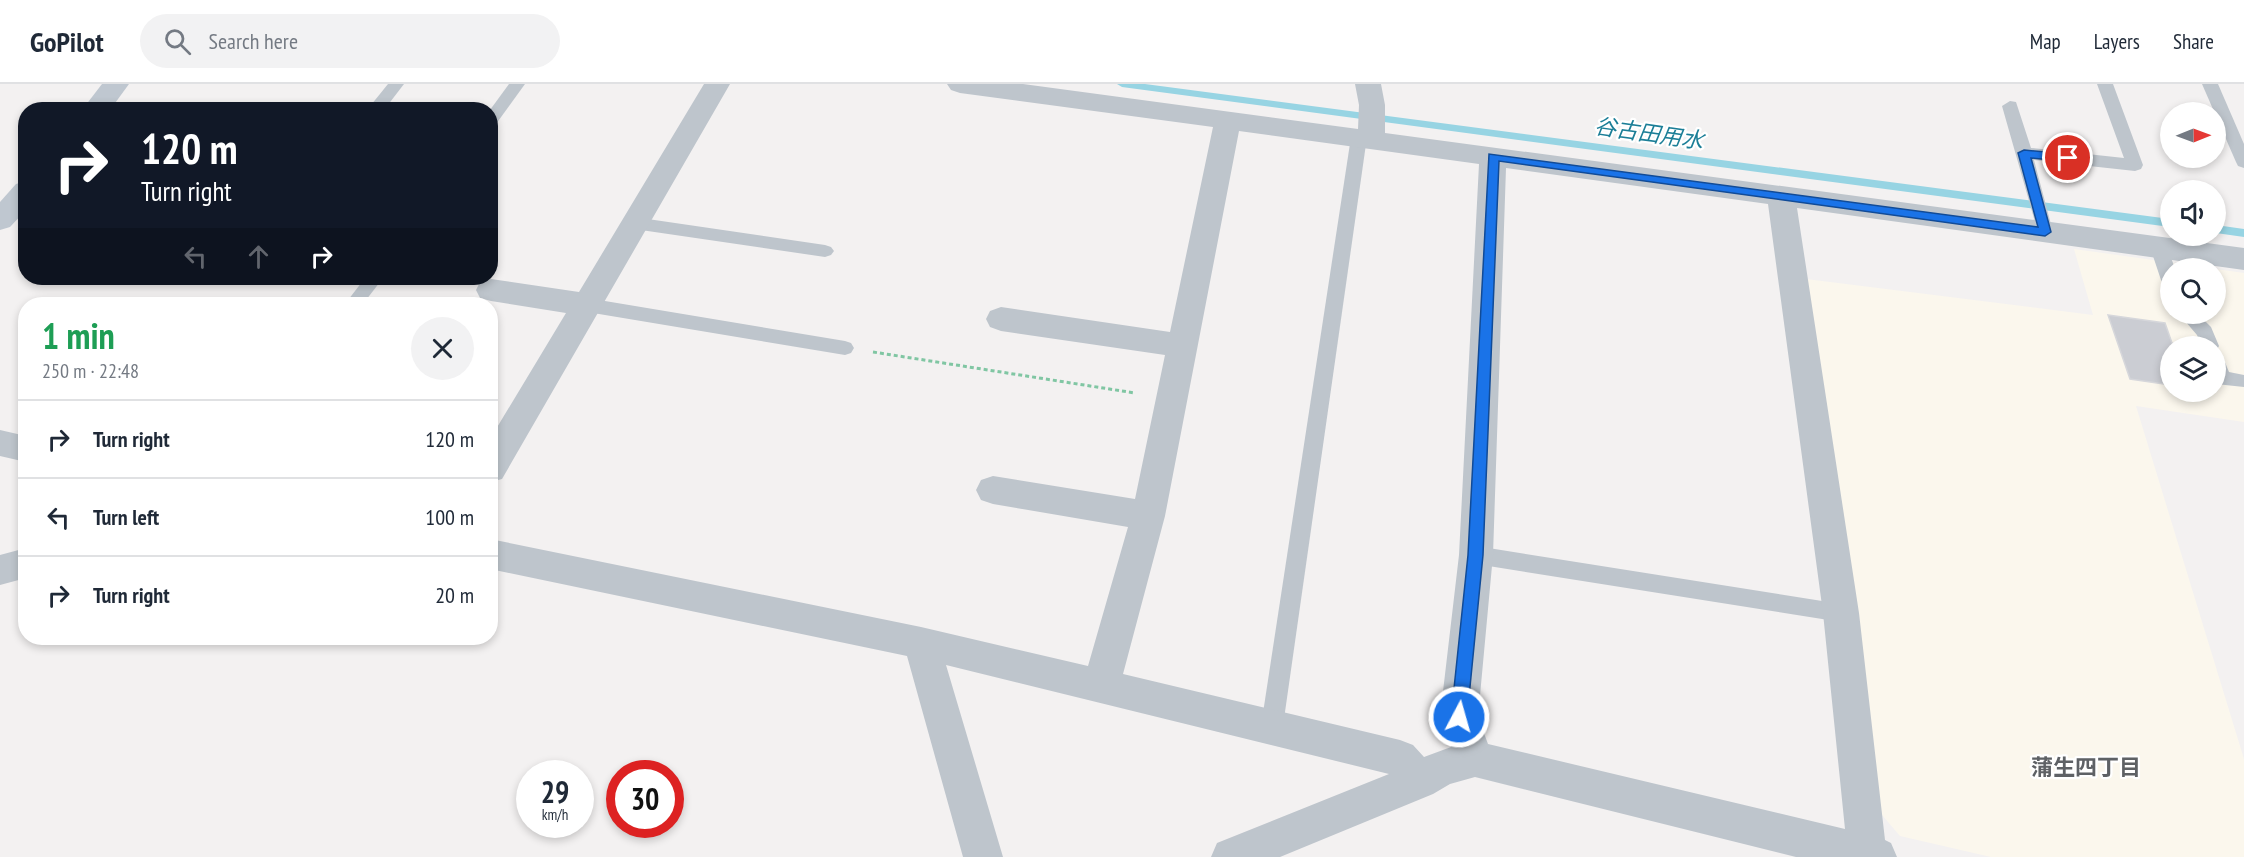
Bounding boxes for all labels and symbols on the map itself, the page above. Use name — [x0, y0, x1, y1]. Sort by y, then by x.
north arrow — [2160, 102, 2226, 168]
water label: 谷古田用水 — [1593, 111, 1707, 155]
pin — [2042, 132, 2093, 183]
position arrow — [1427, 685, 1491, 749]
district label: 蒲生四丁目 — [2031, 753, 2141, 781]
speed limit sign: 30 — [606, 760, 684, 838]

